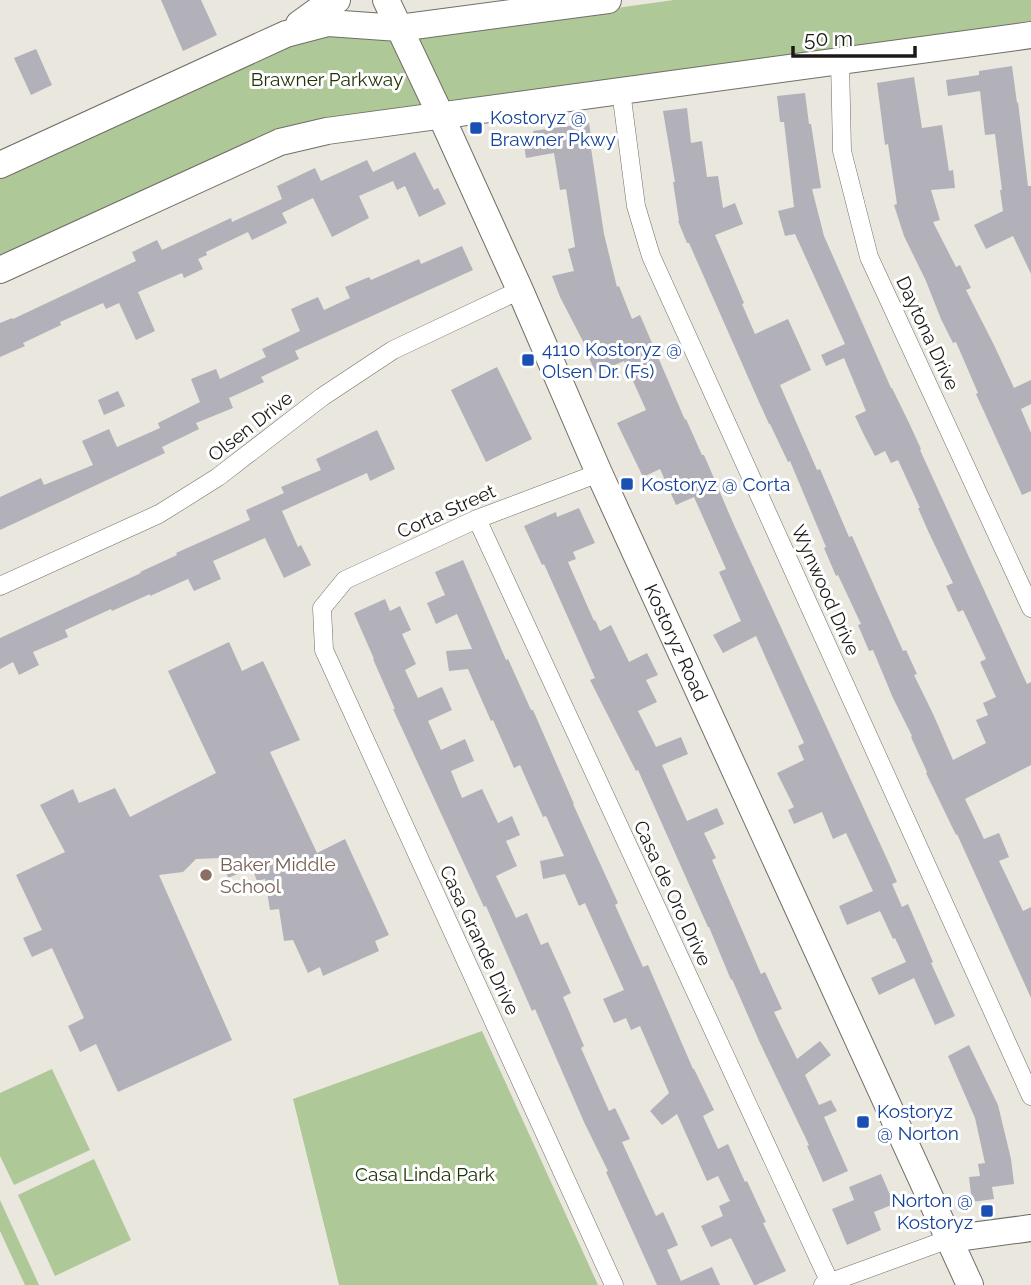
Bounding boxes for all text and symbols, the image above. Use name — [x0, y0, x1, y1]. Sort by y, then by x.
scale bar — [793, 14, 916, 58]
text: 50 m — [804, 26, 853, 51]
park label: Brawner Parkway — [251, 68, 403, 90]
place label: Kostoryz @ Brawner Pkwy — [490, 106, 616, 150]
marker: Kostoryz @ Brawner Pkwy — [468, 120, 484, 136]
street label: Daytona Drive — [892, 273, 964, 393]
place label: 4110 Kostoryz @ Olsen Dr. (Fs) — [542, 338, 682, 382]
marker: 4110 Kostoryz @ Olsen Dr. (Fs) — [520, 352, 536, 368]
street label: Olsen Drive — [203, 386, 297, 466]
place label: Kostoryz @ Corta — [641, 473, 790, 495]
marker: Kostoryz @ Corta — [619, 476, 635, 492]
street label: Corta Street — [393, 479, 499, 542]
street label: Wynwood Drive — [787, 521, 865, 659]
street label: Kostoryz Road — [640, 580, 713, 704]
street label: Casa de Oro Drive — [630, 817, 716, 969]
place label: Baker Middle School — [220, 853, 336, 897]
street label: Casa Grande Drive — [436, 862, 524, 1018]
marker: Baker Middle School — [198, 867, 214, 883]
place label: Kostoryz @ Norton — [877, 1100, 959, 1144]
marker: Kostoryz @ Norton — [855, 1114, 871, 1130]
park label: Casa Linda Park — [355, 1163, 495, 1185]
place label: Norton @ Kostoryz — [891, 1189, 973, 1233]
marker: Norton @ Kostoryz — [979, 1203, 995, 1219]

